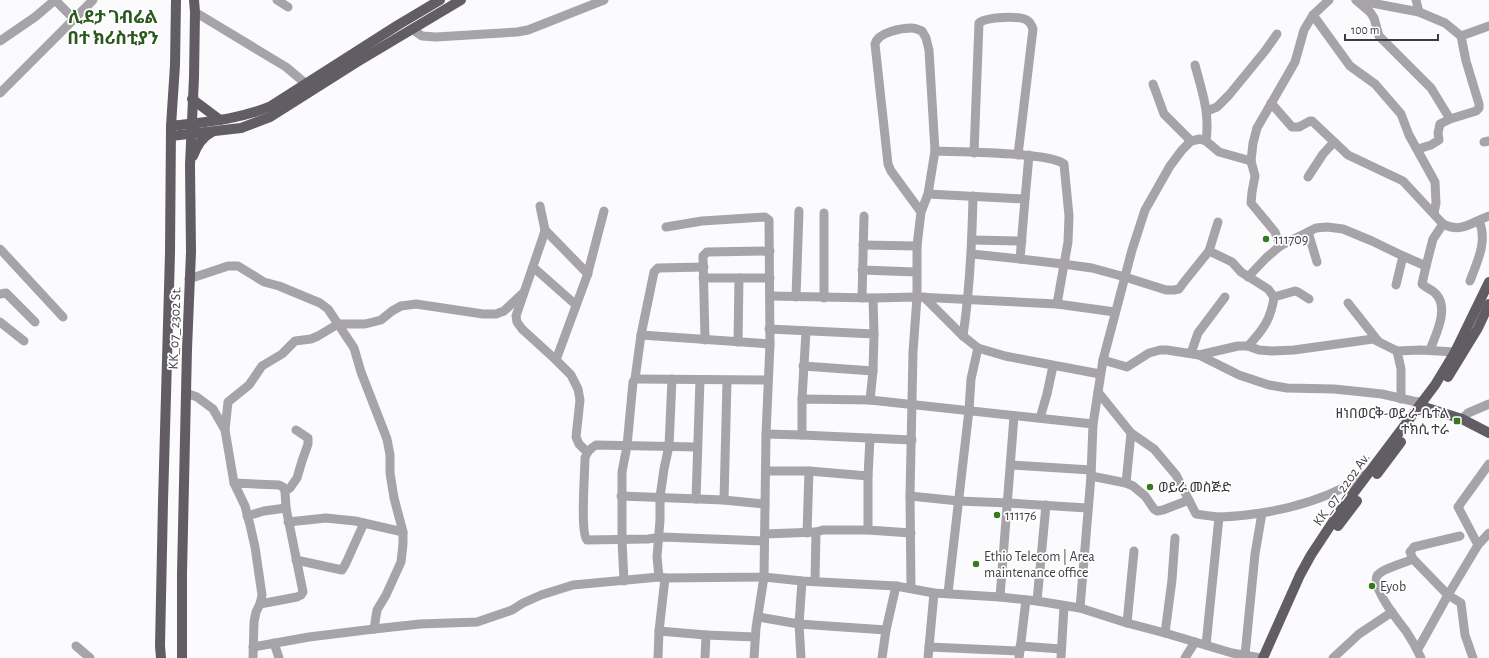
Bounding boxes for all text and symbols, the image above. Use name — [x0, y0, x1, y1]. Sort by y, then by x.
district label: ሊደታ ገብሬል በተ ክሪስቲያን — [67, 9, 159, 48]
scale bar — [1345, 16, 1438, 42]
text: 100 m — [1351, 24, 1379, 36]
place label: 111709 — [1274, 233, 1308, 247]
marker: 111709 — [1261, 234, 1271, 244]
street label: KK_07_2302 St. — [167, 286, 183, 370]
place label: ዘነበወርቅ-ወይራ-ቤተል ተክሲ ተራ — [1336, 406, 1450, 437]
marker: ዘነበወርቅ-ወይራ-ቤተል ተክሲ ተራ — [1452, 416, 1462, 426]
street label: KK_07_2202 Av. — [1311, 451, 1373, 528]
place label: ወይራ መስጅድ — [1158, 480, 1231, 495]
marker: ወይራ መስጅድ — [1145, 482, 1155, 492]
place label: 111176 — [1005, 509, 1037, 523]
marker: 111176 — [992, 510, 1002, 520]
place label: Ethio Telecom | Area maintenance office — [984, 549, 1095, 580]
marker: Ethio Telecom | Area maintenance office — [971, 559, 981, 569]
place label: Eyob — [1380, 580, 1406, 594]
marker: Eyob — [1367, 581, 1377, 591]

